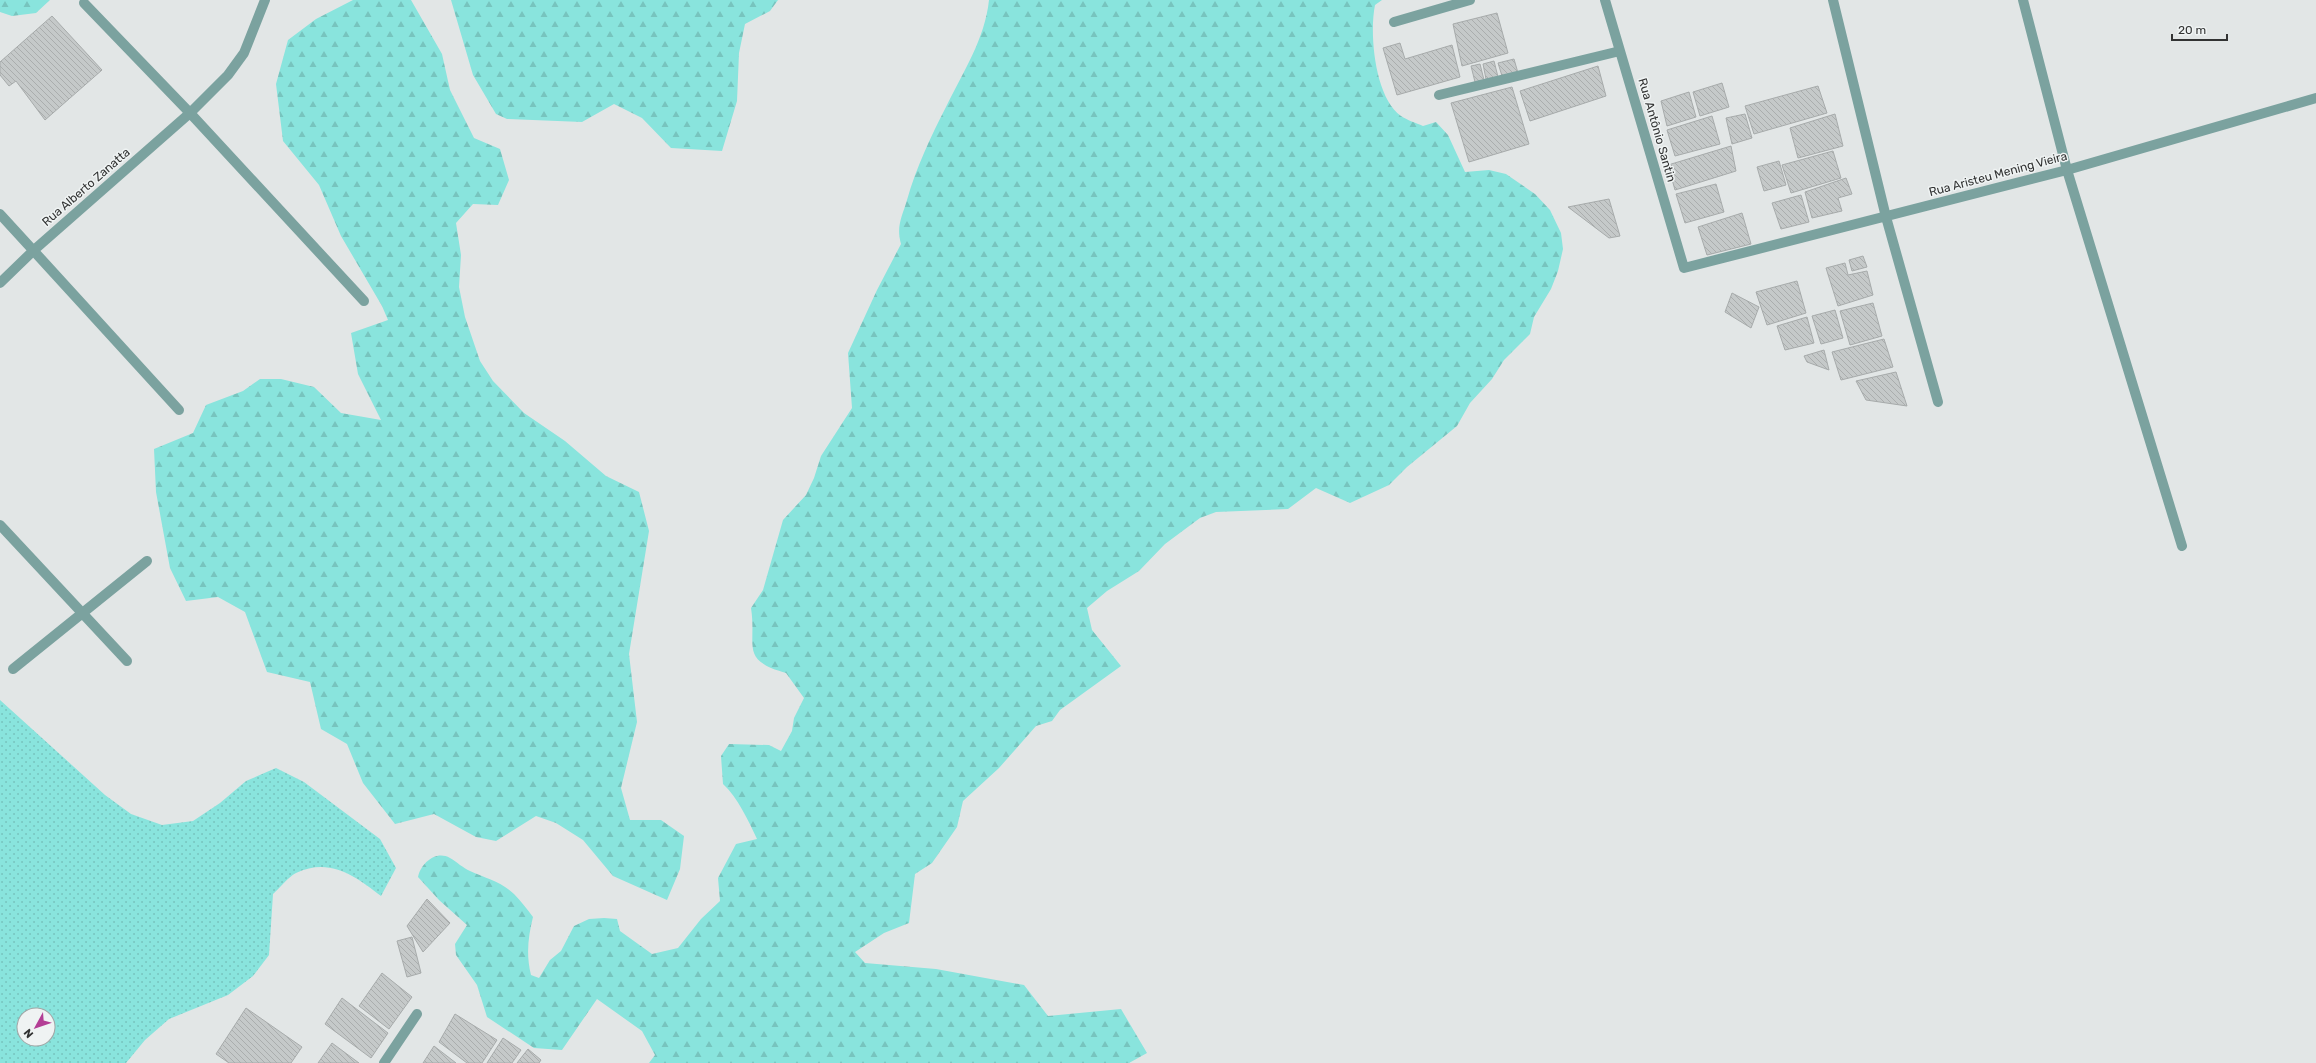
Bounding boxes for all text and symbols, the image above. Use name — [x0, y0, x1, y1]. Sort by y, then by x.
scale bar — [2172, 16, 2227, 42]
text: 20 m — [2178, 23, 2206, 37]
street label: Rua Antônio Santin — [1635, 77, 1679, 183]
street label: Rua Alberto Zanatta — [39, 145, 133, 229]
street label: Rua Aristeu Mening Vieira — [1927, 149, 2069, 199]
north arrow — [16, 1007, 56, 1047]
text: N — [21, 1026, 36, 1040]

